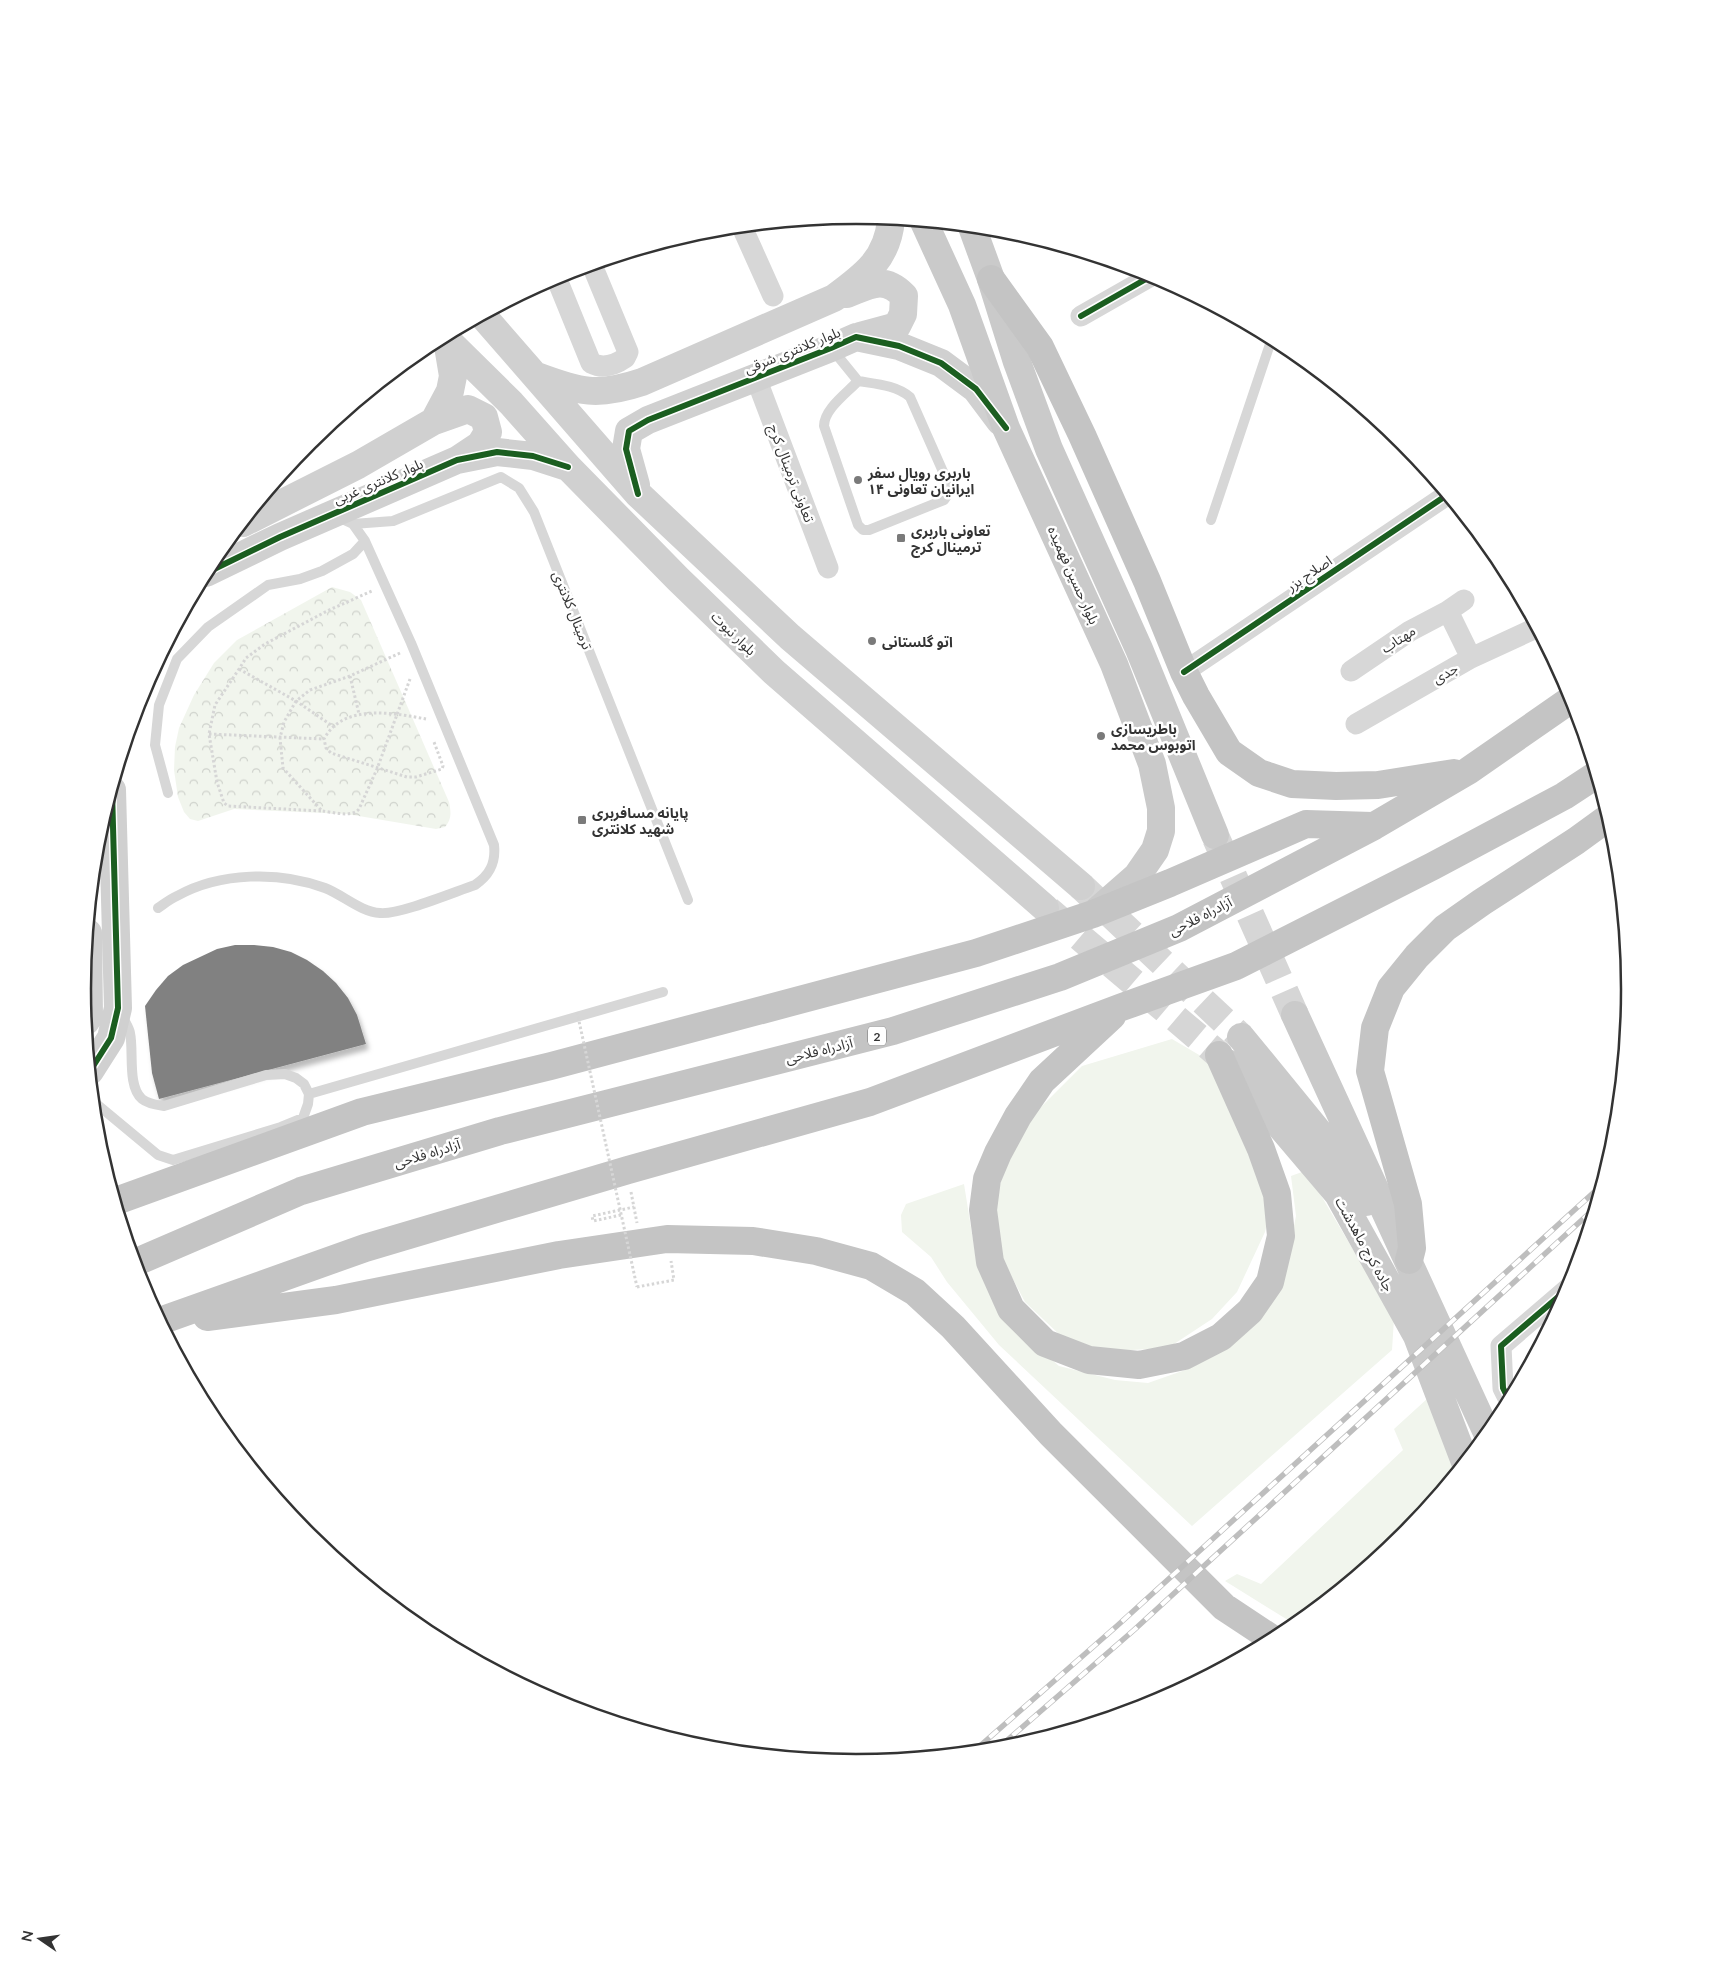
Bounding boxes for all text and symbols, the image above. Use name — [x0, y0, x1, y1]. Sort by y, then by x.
street label: بلوار کلانتری شرقی — [741, 323, 843, 378]
street label: تعاونی ترمینال کرج — [763, 422, 819, 526]
street label: بلوار کلانتری غربی — [331, 454, 426, 508]
place label: باربری رویال سفر ایرانیان تعاونی ۱۴ — [867, 464, 974, 498]
marker: باربری رویال سفر ایرانیان تعاونی ۱۴ — [852, 474, 864, 486]
place label: تعاونی باربری ترمینال کرج — [911, 522, 991, 558]
street label: بلوار حسین فهمیده — [1044, 523, 1103, 627]
marker: تعاونی باربری ترمینال کرج — [895, 532, 907, 544]
street label: اصلاح بزر — [1282, 552, 1337, 597]
street label: ترمینال کلانتری — [549, 568, 596, 652]
street label: بلوار نبوت — [707, 608, 760, 659]
street label: مهتاب — [1378, 622, 1419, 657]
place label: اتو گلستانی — [882, 633, 953, 650]
marker: اتو گلستانی — [866, 635, 878, 647]
street label: جدی — [1429, 659, 1461, 688]
place label: باطریسازی اتوبوس محمد — [1111, 720, 1196, 753]
marker: باطریسازی اتوبوس محمد — [1095, 730, 1107, 742]
place label: پایانه مسافربری شهید کلانتری — [592, 804, 689, 838]
marker: پایانه مسافربری شهید کلانتری — [576, 814, 588, 826]
street label: آزادراه فلاحی — [1166, 892, 1236, 940]
road number: 2 — [868, 1026, 886, 1046]
street label: آزادراه فلاحی — [784, 1033, 855, 1068]
street label: آزادراه فلاحی — [392, 1135, 463, 1172]
street label: جاده کرج ماهدشت — [1329, 1194, 1398, 1296]
north arrow — [15, 1914, 65, 1964]
text: N — [17, 1929, 36, 1943]

